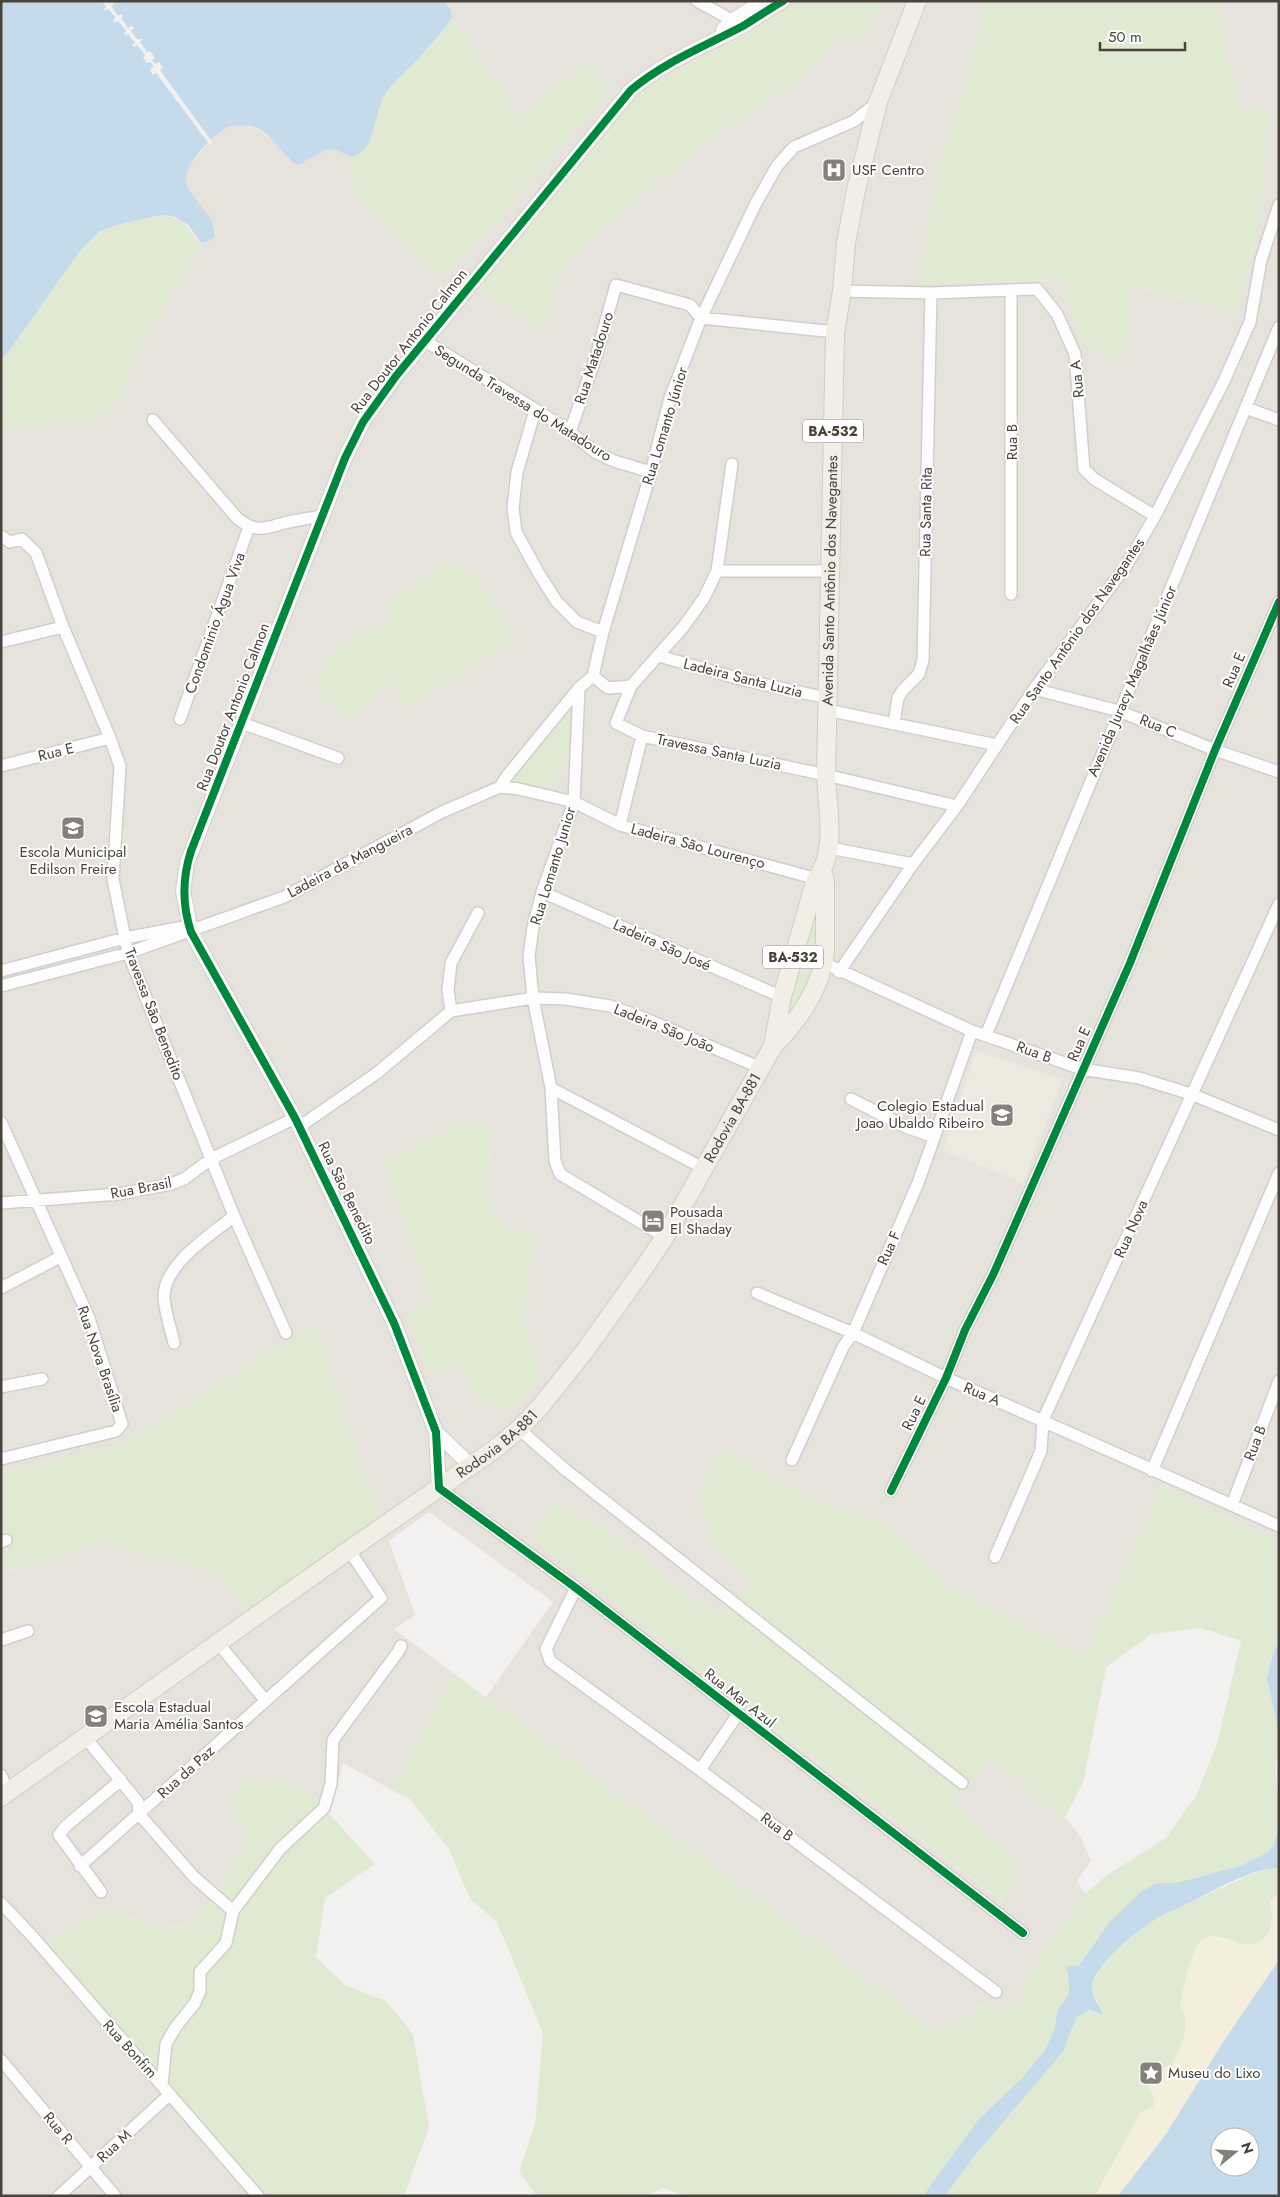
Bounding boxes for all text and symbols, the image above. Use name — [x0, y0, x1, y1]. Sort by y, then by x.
scale bar — [1100, 20, 1185, 52]
text: 50 m — [1108, 26, 1142, 48]
hospital icon: USF Centro — [821, 157, 847, 183]
place label: USF Centro — [852, 159, 924, 181]
street label: Rua Doutor Antonio Calmon — [345, 264, 473, 418]
street label: Rua Matadouro — [569, 309, 619, 407]
street label: Segunda Travessa do Matadouro — [430, 339, 616, 467]
street label: Rua A — [1064, 359, 1090, 399]
street label: Rua Lomanto Júnior — [637, 363, 694, 488]
road number: BA-532 — [803, 420, 863, 442]
street label: Rua B — [1001, 424, 1023, 460]
street label: Avenida Santo Antônio dos Navegantes — [816, 455, 843, 706]
street label: Rua Santa Rita — [914, 467, 938, 557]
street label: Rua Santo Antônio dos Navegantes — [1004, 533, 1150, 729]
street label: Condominio Água Viva — [179, 549, 251, 697]
street label: Avenida Juracy Magalhães Júnior — [1082, 581, 1183, 780]
street label: Rua Doutor Antonio Calmon — [191, 620, 275, 794]
street label: Rua E — [1217, 649, 1251, 691]
street label: Ladeira Santa Luzia — [681, 653, 805, 703]
street label: Rua C — [1136, 709, 1180, 743]
street label: Travessa Santa Luzia — [655, 728, 783, 776]
street label: Rua E — [36, 737, 76, 767]
street label: Rua Lomanto Junior — [525, 803, 582, 928]
school or university icon: Escola Municipal Edilson Freire — [60, 815, 86, 841]
street label: Ladeira São Lourenço — [629, 818, 767, 874]
street label: Ladeira da Mangueira — [284, 819, 416, 903]
place label: Escola Municipal Edilson Freire — [20, 841, 126, 880]
street label: Ladeira São José — [610, 914, 715, 976]
street label: Travessa São Benedito — [119, 945, 189, 1083]
road number: BA-532 — [763, 946, 823, 969]
street label: Ladeira São João — [611, 998, 717, 1058]
street label: Rua E — [1062, 1023, 1096, 1065]
street label: Rua B — [1013, 1035, 1055, 1069]
street label: Rodovia BA-881 — [698, 1069, 767, 1167]
place label: Colegio Estadual Joao Ubaldo Ribeiro — [855, 1095, 984, 1134]
school or university icon: Colegio Estadual Joao Ubaldo Ribeiro — [989, 1102, 1015, 1128]
street label: Rua São Benedito — [313, 1138, 381, 1248]
street label: Rua Brasil — [108, 1171, 174, 1205]
street label: Rua Nova — [1108, 1196, 1154, 1262]
place label: Pousada El Shaday — [670, 1201, 732, 1240]
hotel icon: Pousada El Shaday — [640, 1208, 666, 1234]
street label: Rua F — [872, 1227, 906, 1269]
street label: Rua Nova Brasília — [72, 1303, 128, 1415]
street label: Rua A — [960, 1376, 1004, 1412]
street label: Rua E — [896, 1392, 932, 1434]
street label: Rodovia BA-881 — [452, 1404, 543, 1484]
street label: Rua B — [1238, 1422, 1272, 1464]
street label: Rua Mar Azul — [699, 1663, 781, 1733]
place label: Escola Estadual Maria Amélia Santos — [114, 1696, 244, 1735]
school or university icon: Escola Estadual Maria Amélia Santos — [83, 1703, 109, 1729]
street label: Rua da Paz — [153, 1740, 219, 1804]
street label: Rua B — [756, 1807, 798, 1847]
street label: Rua Bonfim — [98, 2015, 162, 2083]
place icon: Museu do Lixo — [1138, 2060, 1164, 2086]
place label: Museu do Lixo — [1168, 2062, 1260, 2084]
street label: Rua R — [38, 2107, 79, 2149]
street label: Rua M — [92, 2124, 136, 2168]
north arrow — [1210, 2127, 1260, 2177]
text: N — [1236, 2140, 1259, 2156]

